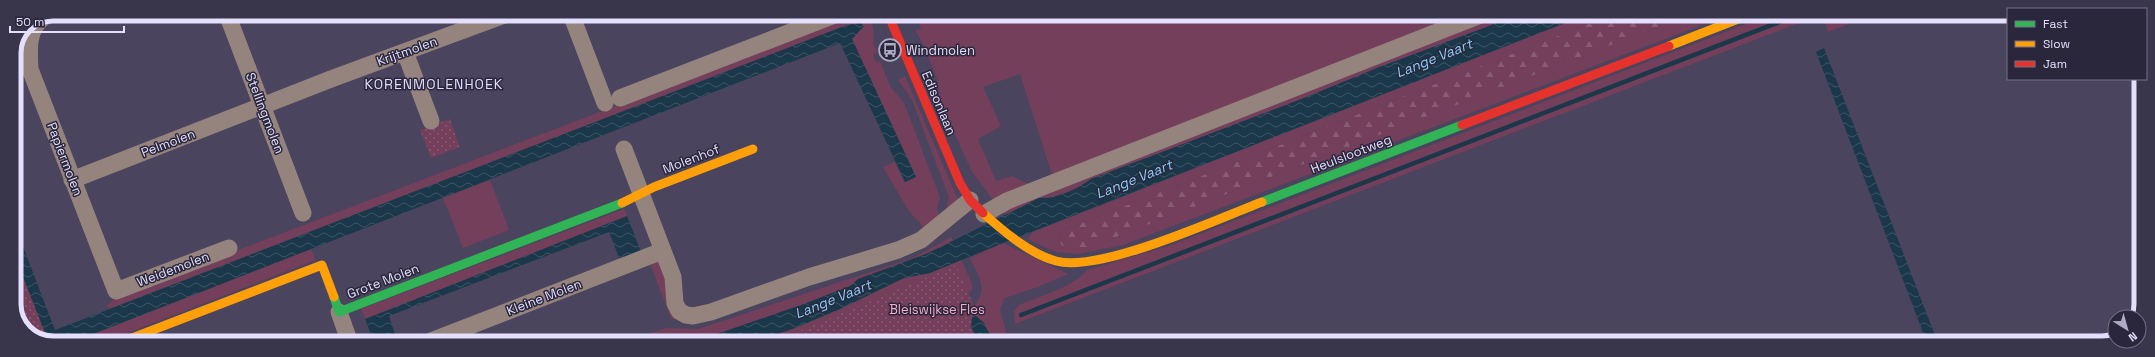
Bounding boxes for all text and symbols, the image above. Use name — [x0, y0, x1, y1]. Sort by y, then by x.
scale bar — [10, 8, 124, 34]
legend — [2007, 8, 2147, 80]
text: 50 m — [16, 14, 44, 30]
text: Fast — [2043, 16, 2068, 32]
street label: Krijtmolen — [374, 32, 440, 70]
water label: Lange Vaart — [1393, 34, 1476, 82]
text: Slow — [2043, 36, 2070, 52]
bus stop icon: Windmolen — [877, 37, 903, 63]
place label: Windmolen — [906, 42, 975, 59]
text: Jam — [2043, 56, 2067, 72]
street label: Edisonlaan — [918, 68, 960, 138]
street label: Stellingmolen — [242, 70, 288, 156]
district label: KORENMOLENHOEK — [365, 75, 503, 93]
street label: Papiermolen — [43, 120, 87, 198]
street label: Pelmolen — [139, 125, 197, 161]
street label: Heulslootweg — [1308, 131, 1394, 177]
street label: Molenhof — [660, 140, 722, 178]
water label: Lange Vaart — [1093, 155, 1176, 203]
street label: Weidemolen — [134, 247, 212, 291]
street label: Grote Molen — [344, 259, 422, 303]
street label: Kleine Molen — [504, 275, 584, 319]
water label: Lange Vaart — [792, 275, 875, 323]
park label: Bleiswijkse Fles — [889, 301, 985, 318]
north arrow — [2107, 309, 2147, 349]
text: N — [2126, 329, 2140, 345]

